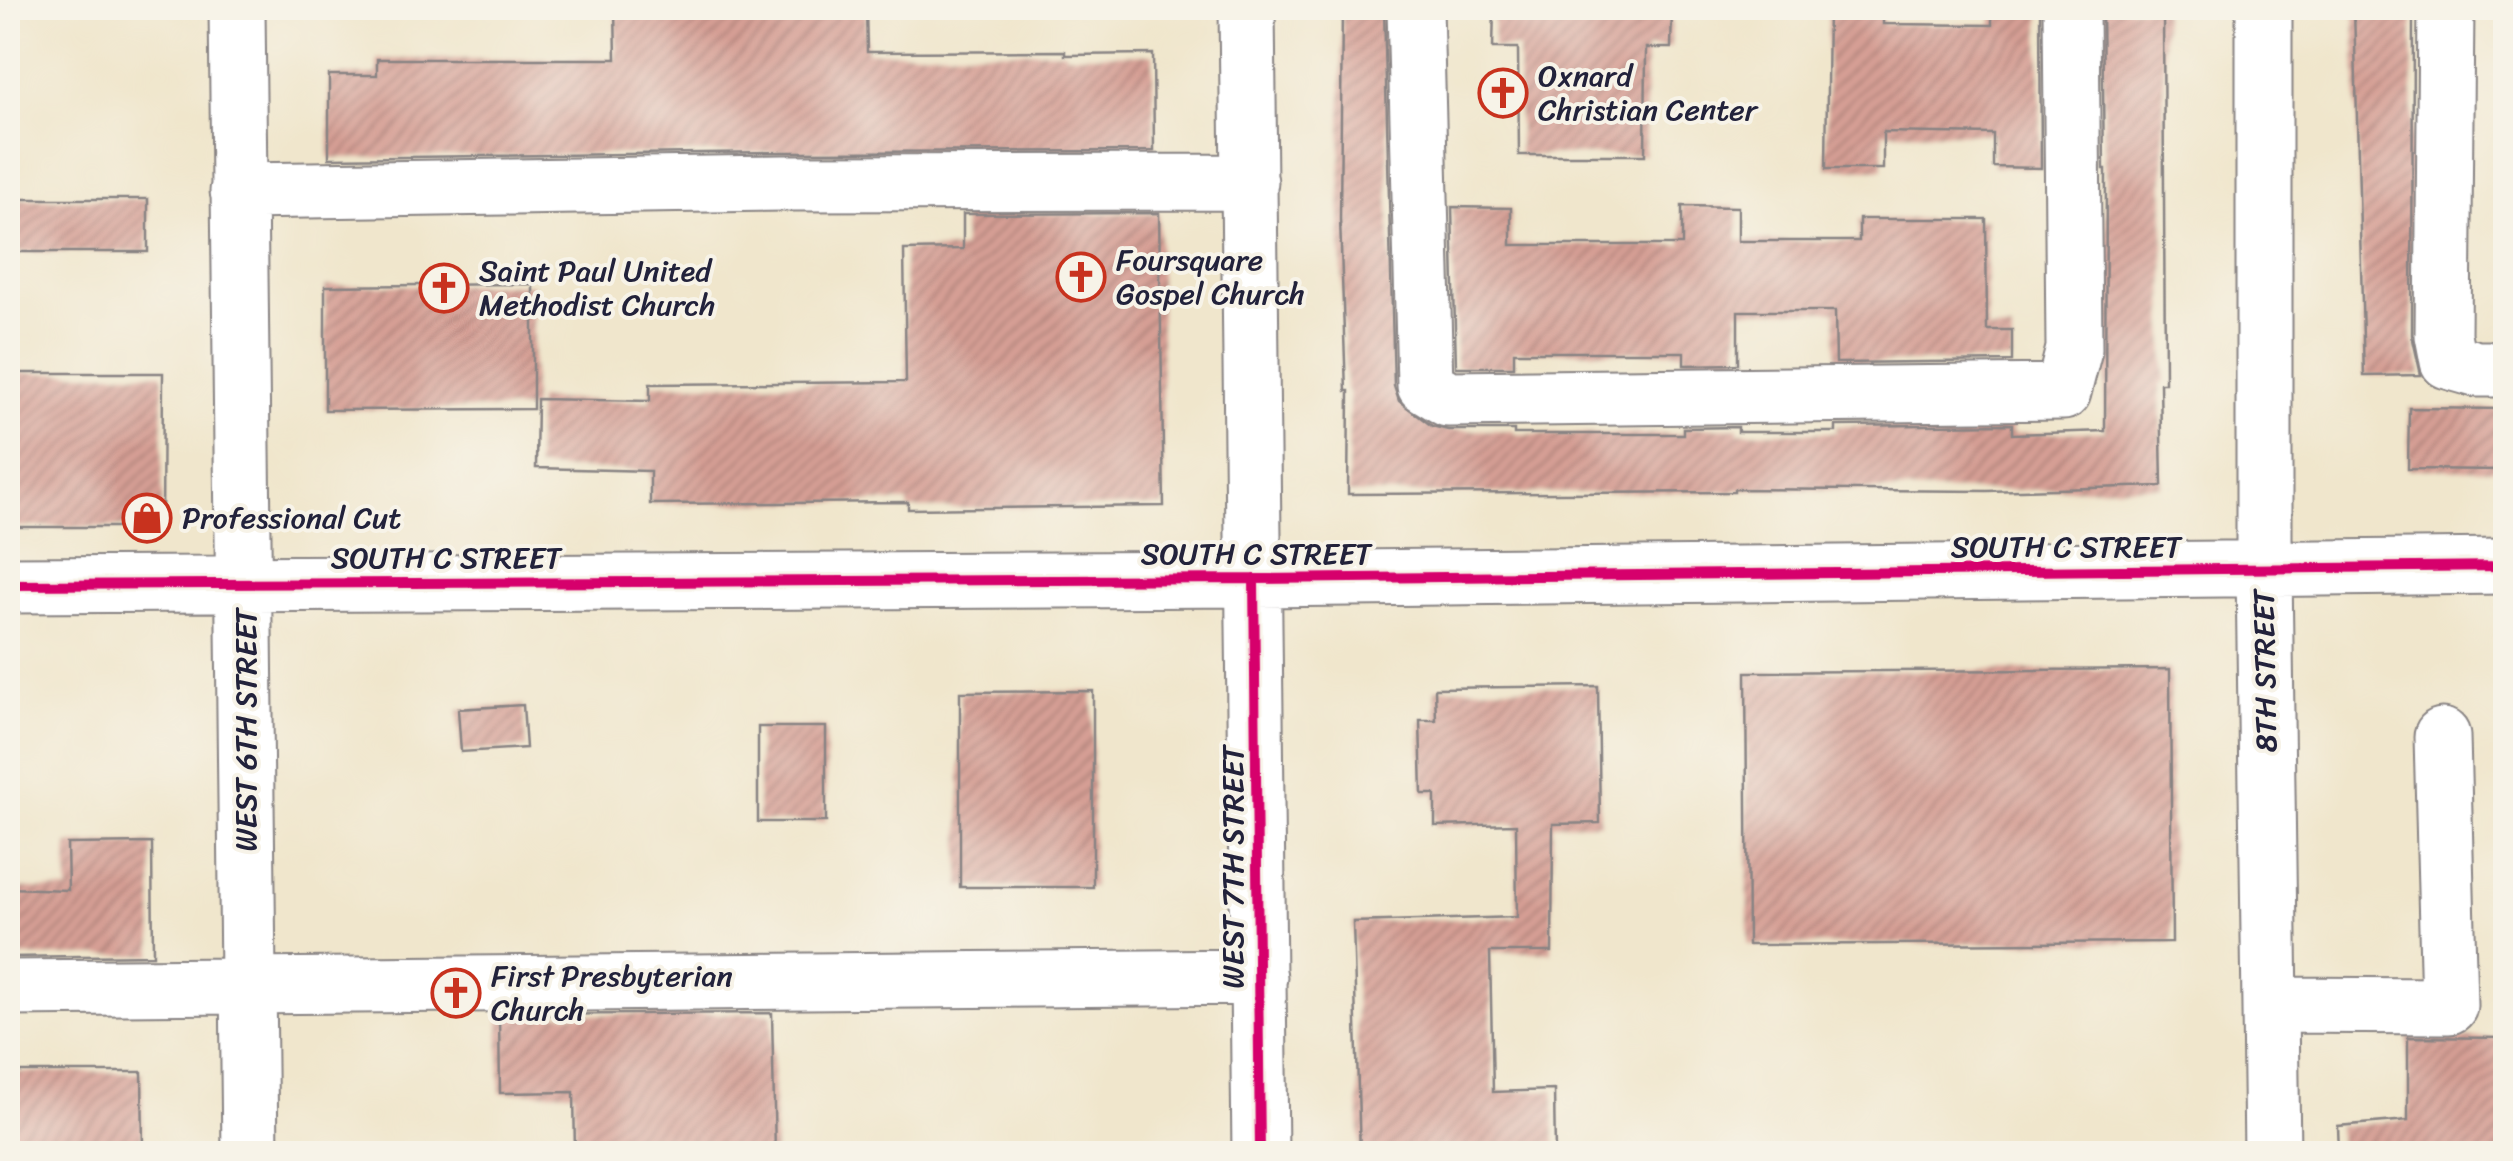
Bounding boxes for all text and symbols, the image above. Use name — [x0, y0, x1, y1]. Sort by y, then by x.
place label: Oxnard Christian Center — [1538, 49, 1759, 137]
church icon: Oxnard Christian Center — [1477, 67, 1529, 119]
place label: Foursquare Gospel Church — [1116, 233, 1305, 321]
place label: Saint Paul United Methodist Church — [479, 244, 715, 332]
church icon: Foursquare Gospel Church — [1055, 251, 1107, 303]
church icon: Saint Paul United Methodist Church — [418, 262, 470, 314]
place label: Professional Cut — [182, 491, 401, 545]
shop icon: Professional Cut — [121, 492, 173, 544]
street label: SOUTH C STREET — [1951, 520, 2183, 574]
street label: SOUTH C STREET — [1141, 527, 1373, 581]
street label: SOUTH C STREET — [331, 531, 563, 585]
street label: 8TH STREET — [2237, 587, 2293, 753]
street label: WEST 6TH STREET — [219, 606, 273, 852]
street label: WEST 7TH STREET — [1206, 743, 1260, 989]
place label: First Presbyterian Church — [491, 949, 733, 1037]
church icon: First Presbyterian Church — [430, 967, 482, 1019]

